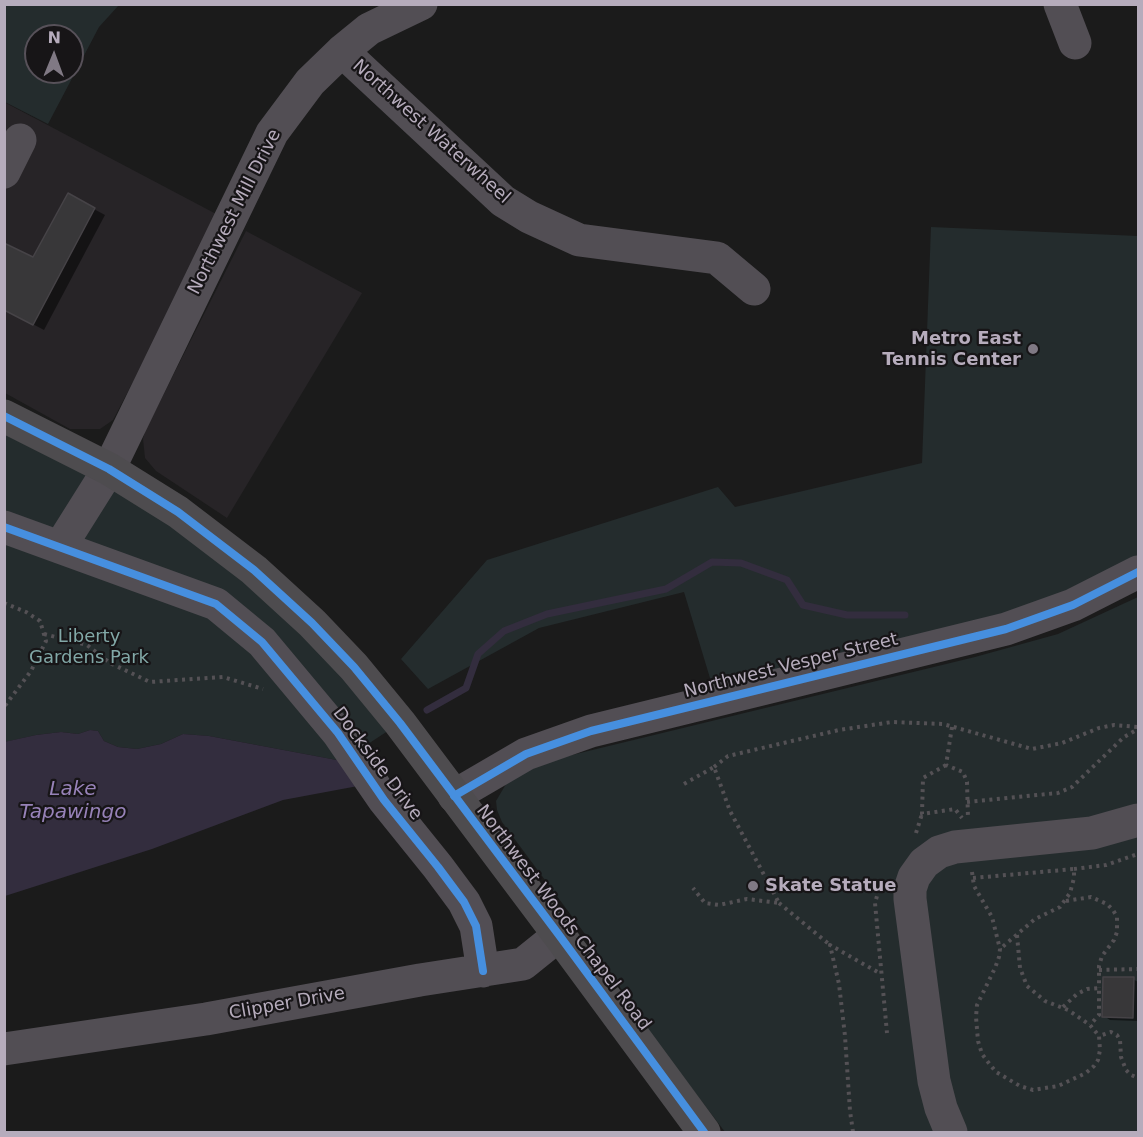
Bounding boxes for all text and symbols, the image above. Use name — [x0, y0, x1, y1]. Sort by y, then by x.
north arrow — [24, 24, 84, 84]
text: N — [47, 28, 61, 47]
street label: Northwest Waterwheel — [348, 55, 514, 209]
street label: Northwest Mill Drive — [184, 126, 286, 298]
place label: Metro East Tennis Center — [882, 328, 1021, 370]
marker: Metro East Tennis Center — [1026, 342, 1040, 356]
park label: Liberty Gardens Park — [29, 626, 149, 668]
street label: Northwest Vesper Street — [682, 629, 900, 703]
street label: Dockside Drive — [328, 703, 426, 825]
water label: Lake Tapawingo — [20, 778, 126, 825]
street label: Northwest Woods Chapel Road — [471, 801, 655, 1035]
place label: Skate Statue — [765, 875, 897, 897]
marker: Skate Statue — [746, 879, 760, 893]
street label: Clipper Drive — [227, 983, 347, 1025]

